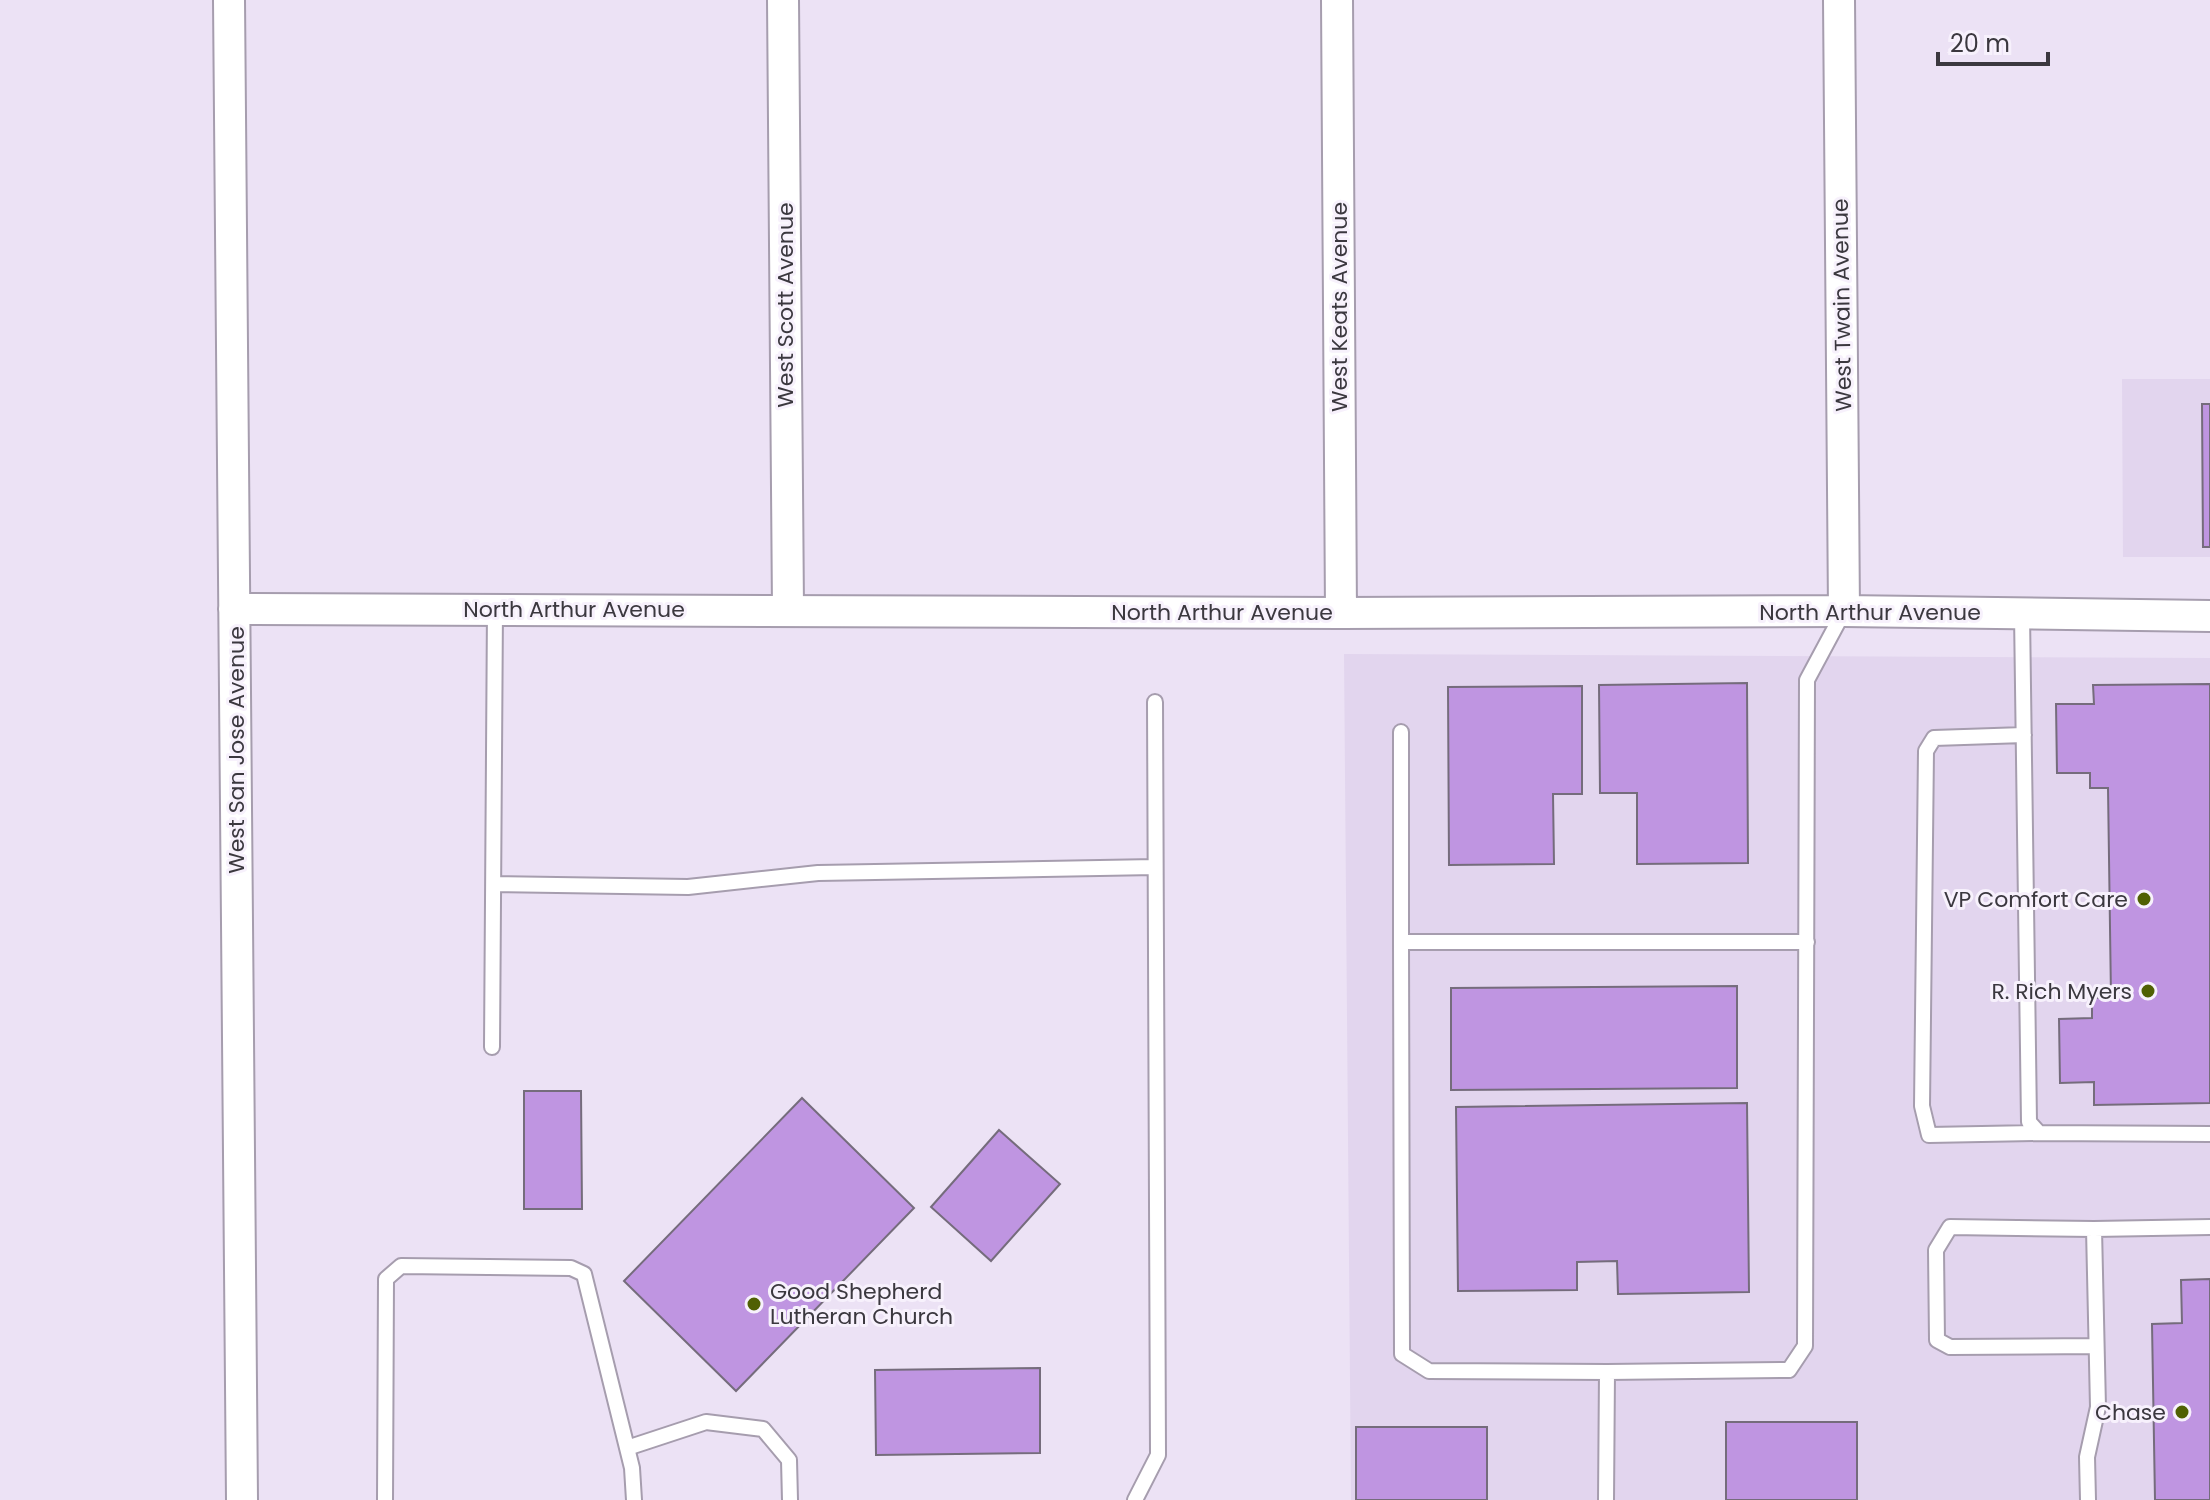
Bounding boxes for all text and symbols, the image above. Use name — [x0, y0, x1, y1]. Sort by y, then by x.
scale bar — [1938, 16, 2048, 66]
text: 20 m — [1950, 27, 2010, 60]
street label: West Twain Avenue — [1825, 198, 1859, 412]
street label: West Scott Avenue — [770, 202, 801, 408]
street label: West Keats Avenue — [1324, 202, 1355, 412]
street label: North Arthur Avenue — [463, 594, 685, 625]
street label: North Arthur Avenue — [1111, 597, 1333, 628]
street label: North Arthur Avenue — [1759, 597, 1981, 628]
street label: West San Jose Avenue — [221, 626, 252, 874]
place label: VP Comfort Care — [1944, 884, 2128, 915]
marker: VP Comfort Care — [2135, 890, 2153, 908]
place label: R. Rich Myers — [1991, 976, 2132, 1007]
marker: R. Rich Myers — [2139, 982, 2157, 1000]
place label: Good Shepherd Lutheran Church — [770, 1276, 953, 1332]
marker: Good Shepherd Lutheran Church — [745, 1295, 763, 1313]
place label: Chase — [2095, 1397, 2166, 1428]
marker: Chase — [2173, 1403, 2191, 1421]

